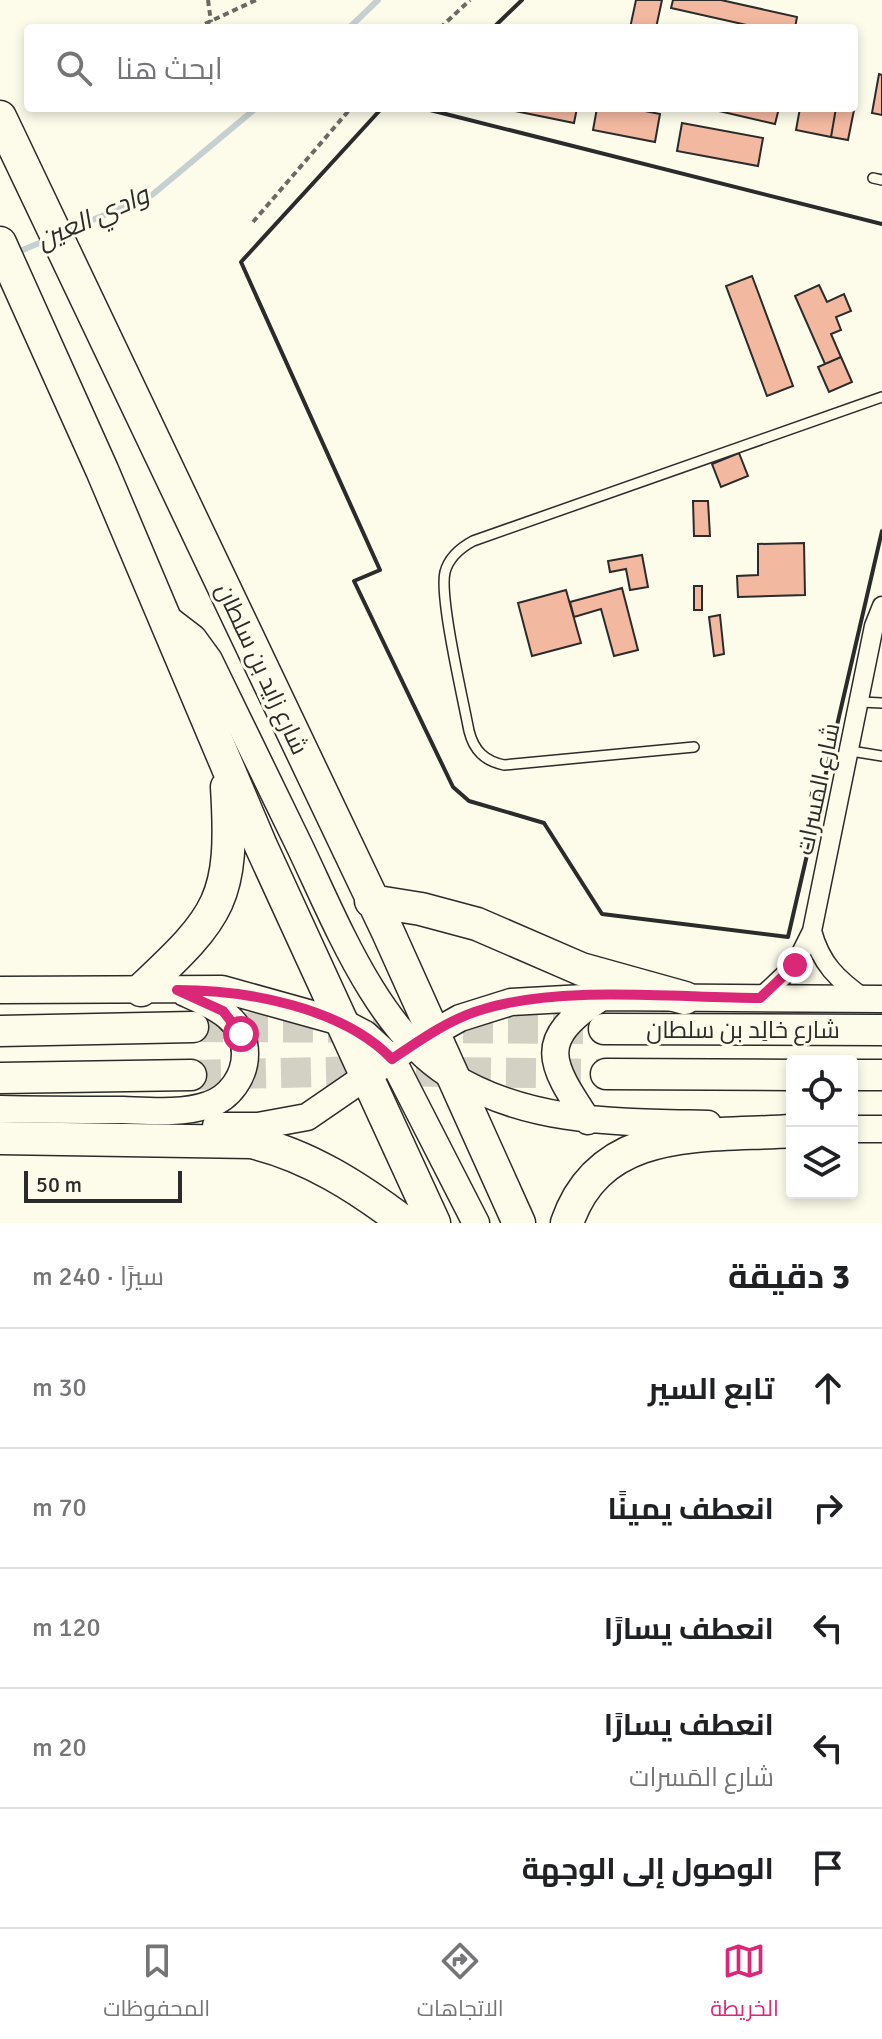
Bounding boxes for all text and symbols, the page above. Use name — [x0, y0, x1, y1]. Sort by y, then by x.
search box — [24, 24, 858, 112]
icon: search — [52, 46, 96, 90]
text: ابحث هنا — [116, 51, 223, 88]
water label: وادي العين — [32, 178, 157, 261]
street label: شارع زايد بن سلطان — [208, 578, 315, 760]
street label: شارع المَسرات — [789, 720, 848, 858]
route end — [777, 947, 813, 983]
street label: شارع خالِد بن سلطان — [646, 1015, 840, 1046]
route start — [223, 1016, 259, 1052]
map controls — [786, 1055, 858, 1199]
button: locate — [786, 1055, 858, 1127]
button: layers — [786, 1127, 858, 1199]
scale bar — [24, 1167, 182, 1203]
text: 50 m — [36, 1171, 82, 1198]
text: 3 دقيقة — [728, 1256, 850, 1298]
text: سيرًا · 240 m — [32, 1261, 164, 1293]
icon: ahead — [806, 1366, 850, 1410]
text: تابع السير — [648, 1371, 774, 1408]
text: 30 m — [32, 1372, 87, 1404]
icon: right — [806, 1486, 850, 1530]
text: انعطف يمينًا — [607, 1491, 774, 1528]
text: 70 m — [32, 1492, 87, 1524]
icon: left — [806, 1606, 850, 1650]
text: انعطف يسارًا — [604, 1611, 774, 1648]
text: 120 m — [32, 1612, 101, 1644]
text: انعطف يسارًا — [604, 1707, 774, 1744]
icon: left — [806, 1726, 850, 1770]
text: 20 m — [32, 1732, 87, 1764]
text: شارع المَسرات — [629, 1762, 774, 1794]
icon: arrive — [806, 1846, 850, 1890]
text: الوصول إلى الوجهة — [522, 1851, 774, 1888]
tab: المحفوظات — [103, 1939, 210, 2029]
tab: الاتجاهات — [417, 1939, 504, 2029]
tab: الخريطة — [710, 1939, 779, 2029]

